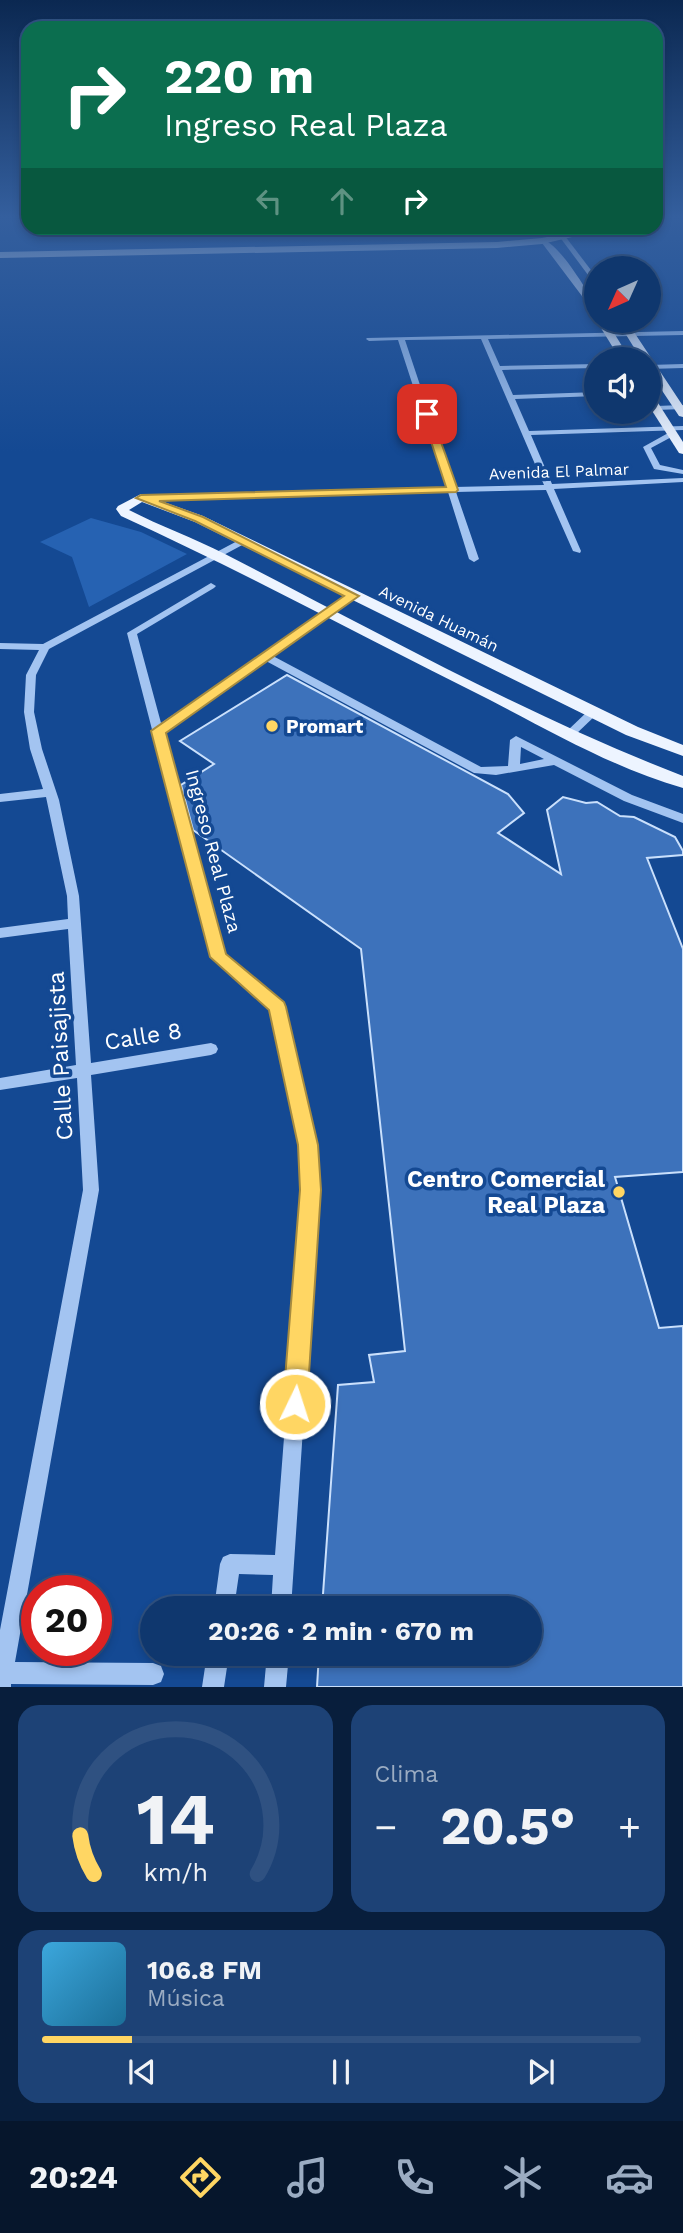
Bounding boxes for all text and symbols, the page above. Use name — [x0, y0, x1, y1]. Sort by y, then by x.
text: 220 m — [164, 47, 314, 105]
icon: right — [49, 49, 140, 140]
text: Ingreso Real Plaza — [164, 106, 448, 144]
icon: left — [250, 182, 288, 220]
icon: ahead — [323, 182, 361, 220]
icon: right — [396, 182, 434, 220]
north arrow — [584, 256, 662, 332]
map controls — [584, 256, 661, 424]
button: sound — [584, 347, 661, 424]
pin — [397, 384, 457, 444]
icon: arrive — [408, 395, 446, 433]
street label: Avenida El Palmar — [488, 460, 630, 483]
street label: Avenida Huamán — [376, 581, 502, 656]
place label: Promart — [286, 715, 364, 738]
marker: Promart — [264, 718, 280, 734]
street label: Ingreso Real Plaza — [181, 767, 246, 936]
street label: Calle Paisajista — [43, 971, 78, 1141]
street label: Calle 8 — [102, 1017, 184, 1056]
place label: Centro Comercial Real Plaza — [407, 1166, 606, 1219]
marker: Centro Comercial Real Plaza — [611, 1184, 627, 1200]
position arrow — [258, 1367, 332, 1441]
speed limit sign: 20 — [21, 1575, 112, 1666]
text: 20:26 · 2 min · 670 m — [208, 1616, 474, 1646]
text: Clima — [375, 1761, 438, 1788]
text: 14 — [136, 1777, 214, 1863]
text: 20.5° — [440, 1796, 575, 1857]
text: − — [375, 1805, 397, 1849]
text: + — [618, 1805, 641, 1849]
text: km/h — [143, 1858, 207, 1887]
text: 106.8 FM — [147, 1955, 262, 1985]
text: Música — [147, 1985, 225, 2012]
icon: previous — [123, 2053, 161, 2091]
icon: pause — [322, 2053, 360, 2091]
icon: next — [522, 2053, 560, 2091]
icon: directions — [176, 2153, 225, 2202]
icon: music — [283, 2153, 332, 2202]
icon: phone — [390, 2153, 439, 2202]
icon: climate — [498, 2153, 547, 2202]
icon: car — [605, 2153, 654, 2202]
text: 20:24 — [29, 2158, 118, 2196]

